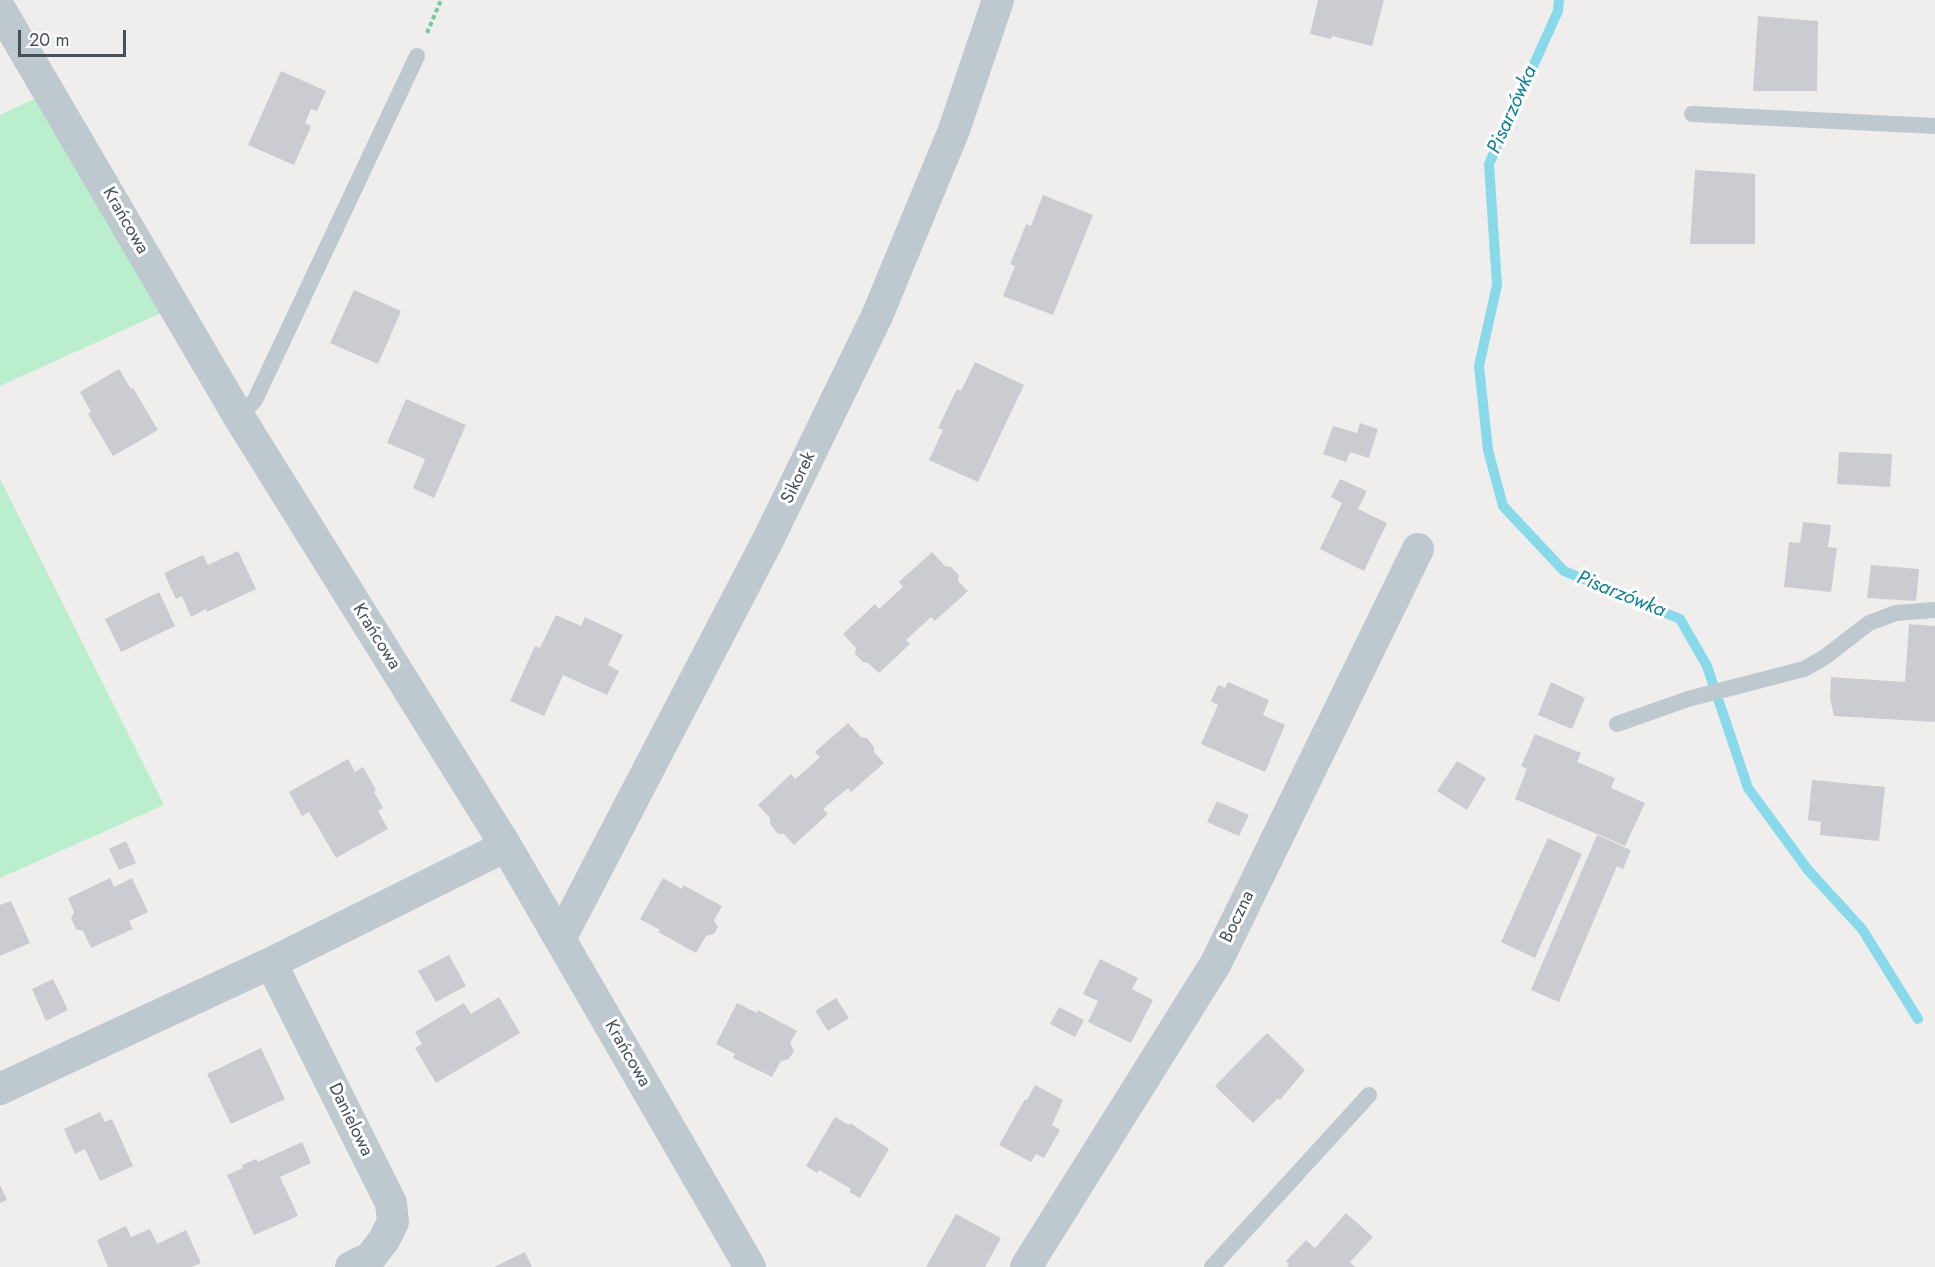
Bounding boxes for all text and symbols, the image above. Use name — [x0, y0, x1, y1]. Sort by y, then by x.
scale bar — [21, 18, 129, 56]
text: 20 m — [29, 27, 69, 53]
water label: Pisarzówka — [1483, 62, 1543, 158]
street label: Krańcowa — [97, 184, 153, 258]
street label: Sikorek — [777, 448, 821, 508]
water label: Pisarzówka — [1573, 566, 1669, 624]
street label: Krańcowa — [347, 600, 405, 674]
street label: Boczna — [1216, 888, 1260, 946]
street label: Krańcowa — [599, 1017, 655, 1091]
street label: Danielowa — [323, 1080, 377, 1160]

